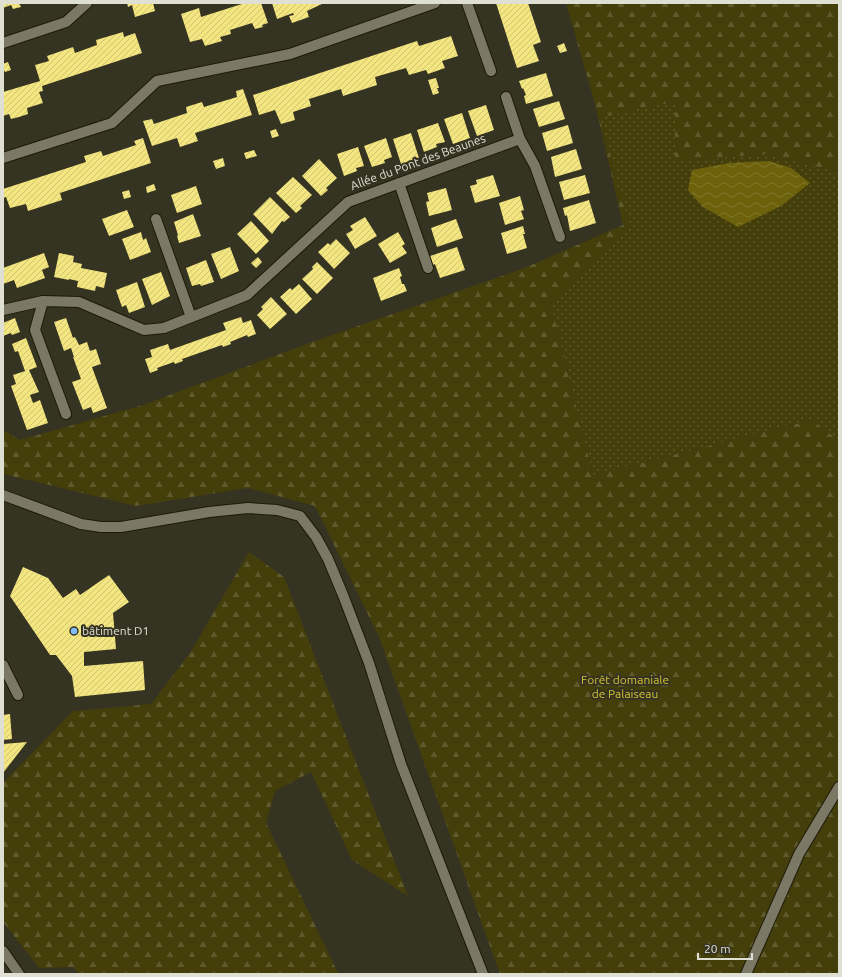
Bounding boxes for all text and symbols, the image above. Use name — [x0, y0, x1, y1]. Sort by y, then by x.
street label: Allée du Pont des Beaunes — [349, 131, 487, 192]
place label: bâtiment D1 — [82, 624, 149, 637]
marker: bâtiment D1 — [69, 626, 79, 636]
park label: Forêt domaniale de Palaiseau — [581, 673, 669, 700]
scale bar — [698, 935, 752, 961]
text: 20 m — [704, 942, 731, 955]

